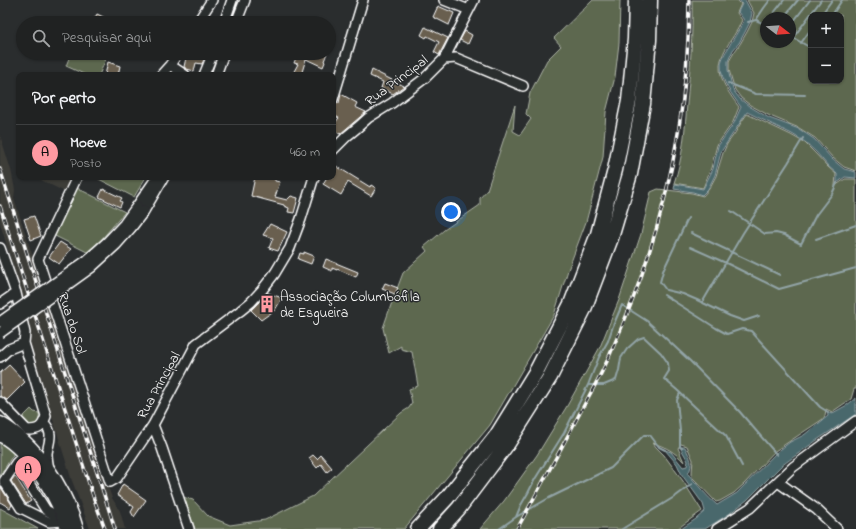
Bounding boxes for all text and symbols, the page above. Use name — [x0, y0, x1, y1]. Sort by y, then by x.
north arrow — [760, 12, 796, 48]
map controls — [808, 12, 844, 84]
button: + — [808, 12, 844, 48]
search box — [16, 16, 336, 60]
icon: search — [30, 27, 52, 49]
text: Pesquisar aqui — [62, 27, 151, 49]
button: − — [808, 48, 844, 84]
street label: Rua Principal — [361, 51, 433, 112]
text: Por perto — [32, 86, 96, 111]
text: Moeve — [70, 132, 107, 154]
text: A — [41, 143, 49, 162]
text: 460 m — [290, 143, 320, 162]
text: Posto — [70, 154, 101, 173]
your location — [441, 202, 461, 222]
place label: Associação Columbófila de Esgueira — [280, 287, 420, 325]
street label: Rua do Sol — [52, 290, 91, 357]
building icon: Associação Columbófila de Esgueira — [257, 294, 277, 314]
street label: Rua Principal — [132, 348, 186, 423]
pin: A — [15, 456, 41, 489]

